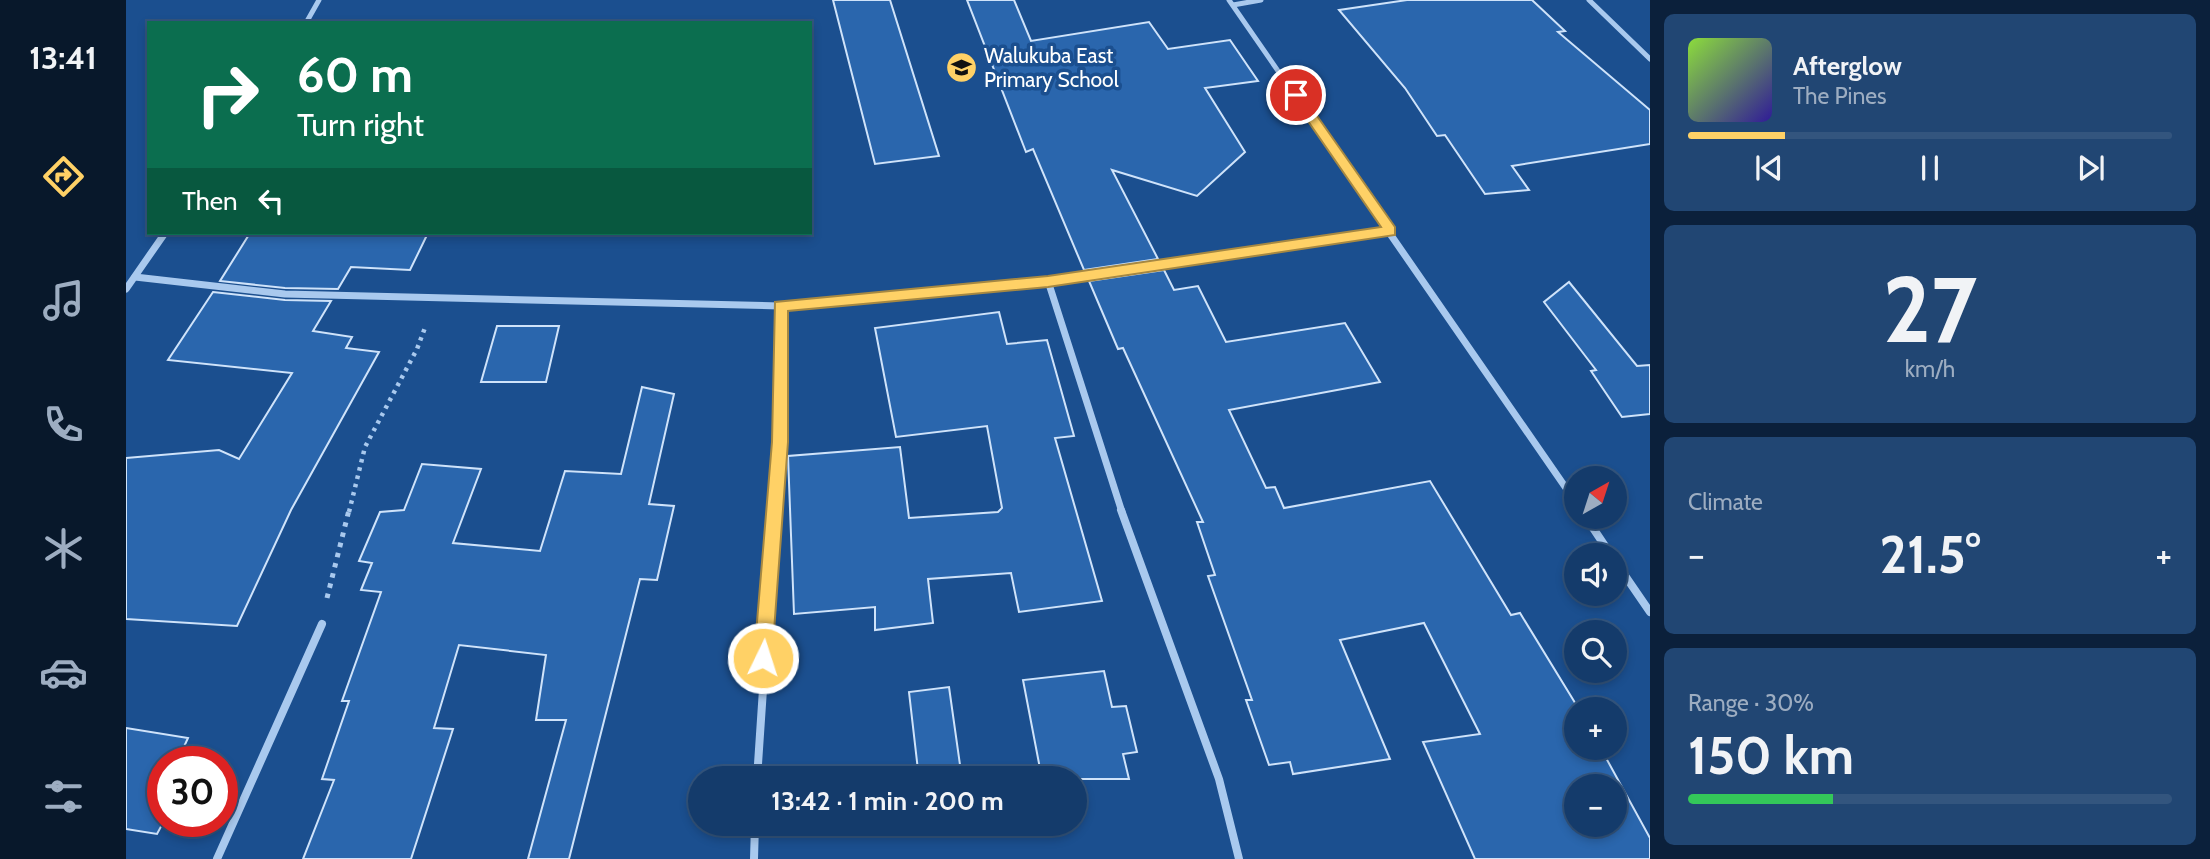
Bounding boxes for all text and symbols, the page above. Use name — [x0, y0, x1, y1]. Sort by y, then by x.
text: 13:41 — [29, 38, 97, 77]
place label: Walukuba East Primary School — [984, 43, 1119, 92]
text: 60 m — [297, 45, 413, 104]
icon: right — [182, 49, 273, 140]
text: Afterglow — [1793, 50, 1902, 82]
school or university icon: Walukuba East Primary School — [944, 51, 978, 85]
pin — [1266, 65, 1326, 125]
icon: arrive — [1277, 76, 1315, 114]
text: The Pines — [1793, 82, 1887, 110]
text: Turn right — [297, 105, 424, 144]
icon: previous — [1750, 149, 1788, 187]
icon: pause — [1911, 149, 1949, 187]
icon: next — [2072, 149, 2110, 187]
icon: directions — [39, 152, 88, 201]
icon: left — [252, 182, 290, 220]
text: Then — [182, 185, 238, 217]
text: 27 — [1883, 254, 1977, 365]
icon: music — [39, 276, 88, 325]
text: km/h — [1905, 355, 1955, 383]
icon: phone — [39, 400, 88, 449]
north arrow — [1564, 466, 1628, 528]
map controls — [1564, 466, 1627, 837]
text: Climate — [1688, 488, 1763, 516]
text: 21.5° — [1879, 523, 1981, 586]
icon: climate — [39, 524, 88, 573]
text: − — [1688, 531, 1705, 578]
text: + — [2155, 531, 2172, 578]
button: sound — [1564, 543, 1627, 606]
button: search — [1564, 620, 1627, 683]
position arrow — [726, 621, 800, 695]
icon: car — [39, 648, 88, 697]
text: Range · 30% — [1688, 689, 1814, 717]
button: + — [1564, 697, 1627, 760]
text: 150 km — [1688, 724, 1854, 787]
speed limit sign: 30 — [147, 746, 238, 837]
icon: filters — [39, 772, 88, 821]
button: − — [1564, 774, 1627, 837]
text: 13:42 · 1 min · 200 m — [771, 785, 1004, 817]

